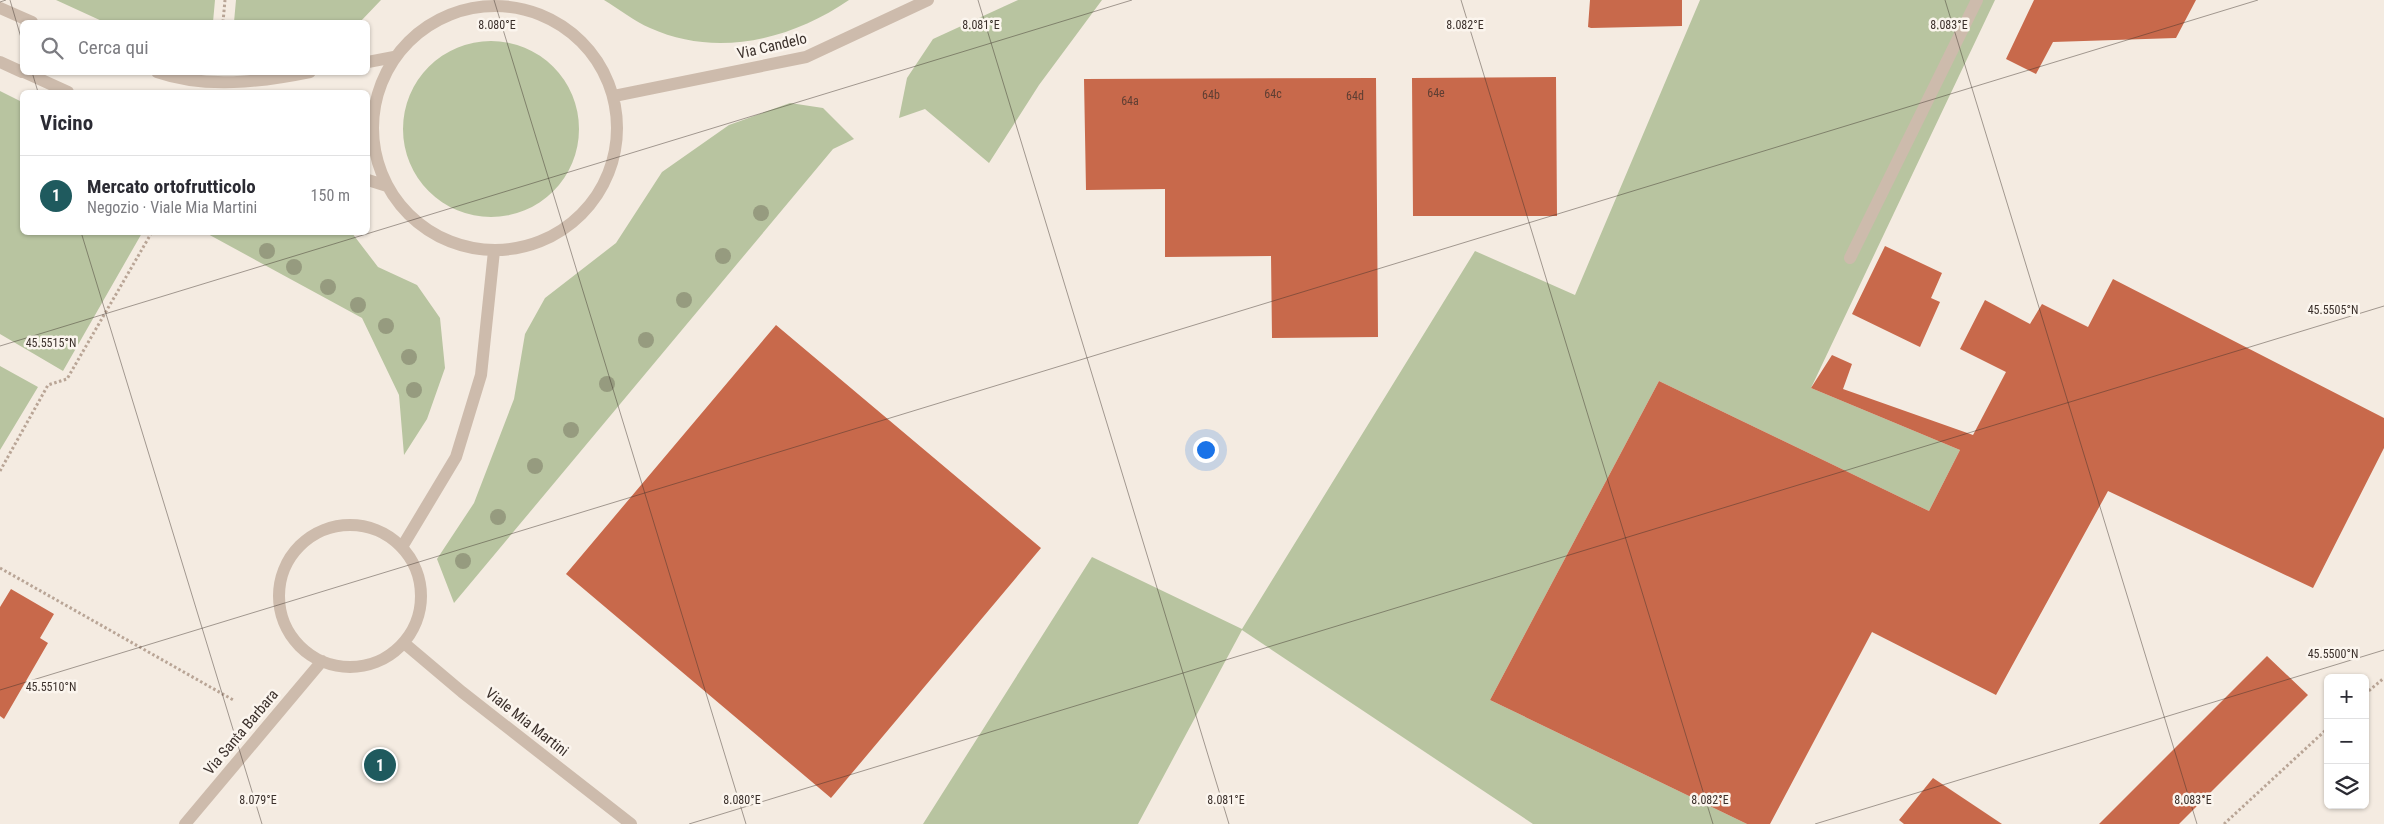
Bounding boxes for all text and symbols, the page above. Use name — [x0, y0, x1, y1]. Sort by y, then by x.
text: 8.080°E — [478, 18, 516, 32]
text: 8.081°E — [962, 18, 1000, 32]
text: 8.082°E — [1446, 18, 1484, 32]
text: 8.083°E — [1930, 18, 1968, 32]
search box — [20, 20, 370, 75]
street label: Via Candelo — [735, 29, 809, 63]
icon: search — [38, 34, 66, 62]
text: Cerca qui — [78, 36, 149, 59]
house number: 64e — [1427, 86, 1445, 100]
house number: 64c — [1264, 87, 1282, 101]
house number: 64b — [1202, 88, 1220, 102]
house number: 64d — [1346, 89, 1364, 103]
house number: 64a — [1121, 94, 1139, 108]
text: Vicino — [40, 111, 93, 135]
text: Mercato ortofrutticolo — [87, 175, 256, 198]
text: 1 — [52, 186, 60, 205]
text: 150 m — [311, 186, 350, 205]
text: Negozio · Viale Mia Martini — [87, 198, 257, 217]
text: 45.5505°N — [2308, 303, 2358, 317]
text: 45.5515°N — [26, 336, 76, 350]
your location — [1193, 437, 1219, 463]
text: 45.5500°N — [2308, 647, 2358, 661]
map controls — [2324, 674, 2369, 809]
button: + — [2324, 674, 2369, 719]
text: 45.5510°N — [26, 680, 76, 694]
street label: Viale Mia Martini — [482, 684, 572, 760]
street label: Via Santa Barbara — [200, 686, 282, 778]
button: − — [2324, 719, 2369, 764]
pin: 1 — [364, 746, 396, 784]
button: layers — [2324, 764, 2369, 809]
text: 8.079°E — [239, 793, 277, 807]
text: 8.080°E — [723, 793, 761, 807]
text: 8.081°E — [1207, 793, 1245, 807]
text: 8.082°E — [1691, 793, 1729, 807]
text: 8.083°E — [2174, 793, 2212, 807]

